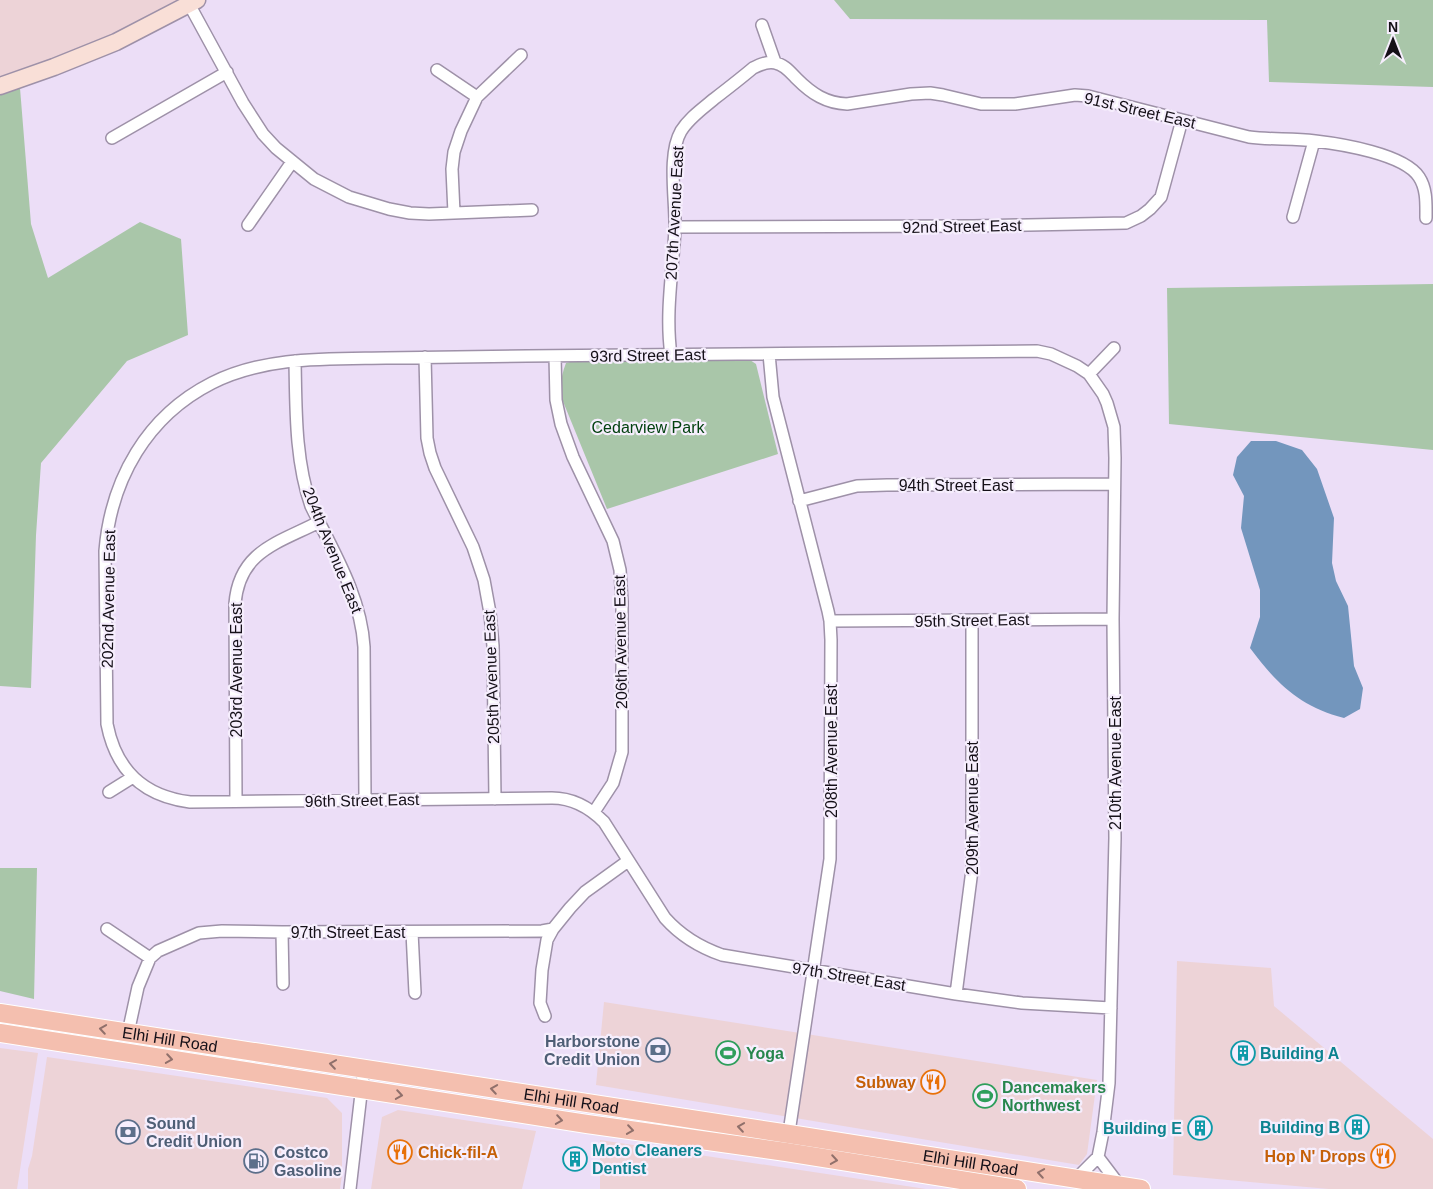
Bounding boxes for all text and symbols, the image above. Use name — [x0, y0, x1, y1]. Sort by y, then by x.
north arrow — [1368, 15, 1418, 65]
text: N — [1388, 19, 1398, 35]
street label: 91st Street East — [1083, 89, 1198, 132]
street label: 207th Avenue East — [663, 145, 687, 280]
street label: 92nd Street East — [902, 217, 1022, 236]
street label: 93rd Street East — [590, 346, 707, 365]
park label: Cedarview Park — [592, 419, 705, 436]
street label: 94th Street East — [899, 477, 1014, 494]
street label: 204th Avenue East — [300, 485, 366, 616]
street label: 202nd Avenue East — [99, 529, 118, 668]
street label: 206th Avenue East — [611, 574, 630, 709]
street label: 203rd Avenue East — [228, 602, 245, 737]
street label: 205th Avenue East — [481, 609, 502, 744]
street label: 95th Street East — [915, 611, 1030, 630]
street label: 208th Avenue East — [823, 683, 840, 818]
street label: 210th Avenue East — [1107, 695, 1124, 830]
street label: 209th Avenue East — [964, 740, 981, 875]
street label: 96th Street East — [305, 791, 420, 810]
street label: 97th Street East — [291, 924, 406, 941]
street label: 97th Street East — [791, 959, 907, 994]
one-way arrow — [99, 1024, 107, 1035]
street label: Elhi Hill Road — [121, 1024, 219, 1055]
place label: Harborstone Credit Union — [544, 1033, 640, 1068]
bank icon: Harborstone Credit Union — [645, 1037, 671, 1063]
sports icon: Yoga — [715, 1040, 741, 1066]
building icon: Building A — [1230, 1040, 1256, 1066]
place label: Yoga — [746, 1045, 784, 1062]
place label: Building A — [1260, 1045, 1340, 1062]
one-way arrow — [165, 1053, 174, 1063]
one-way arrow — [329, 1059, 337, 1070]
restaurant icon: Subway — [920, 1069, 946, 1095]
place label: Subway — [856, 1074, 916, 1091]
place label: Dancemakers Northwest — [1002, 1079, 1106, 1114]
sports icon: Dancemakers Northwest — [972, 1083, 998, 1109]
one-way arrow — [489, 1085, 498, 1095]
street label: Elhi Hill Road — [522, 1085, 620, 1117]
one-way arrow — [395, 1089, 403, 1099]
one-way arrow — [556, 1114, 564, 1125]
building icon: Building B — [1344, 1114, 1370, 1140]
place label: Sound Credit Union — [146, 1115, 242, 1150]
building icon: Building E — [1187, 1115, 1213, 1141]
bank icon: Sound Credit Union — [115, 1119, 141, 1145]
place label: Building B — [1260, 1119, 1340, 1136]
place label: Building E — [1103, 1120, 1182, 1137]
one-way arrow — [736, 1122, 745, 1132]
one-way arrow — [626, 1124, 634, 1135]
restaurant icon: Chick-fil-A — [387, 1139, 413, 1165]
place label: Moto Cleaners Dentist — [592, 1142, 702, 1177]
restaurant icon: Hop N' Drops — [1370, 1143, 1396, 1169]
place label: Costco Gasoline — [274, 1144, 342, 1179]
place label: Chick-fil-A — [418, 1144, 498, 1161]
building icon: Moto Cleaners Dentist — [562, 1146, 588, 1172]
street label: Elhi Hill Road — [922, 1147, 1019, 1179]
fuel station icon: Costco Gasoline — [243, 1148, 269, 1174]
place label: Hop N' Drops — [1264, 1148, 1366, 1165]
one-way arrow — [830, 1155, 838, 1165]
one-way arrow — [1036, 1169, 1045, 1179]

